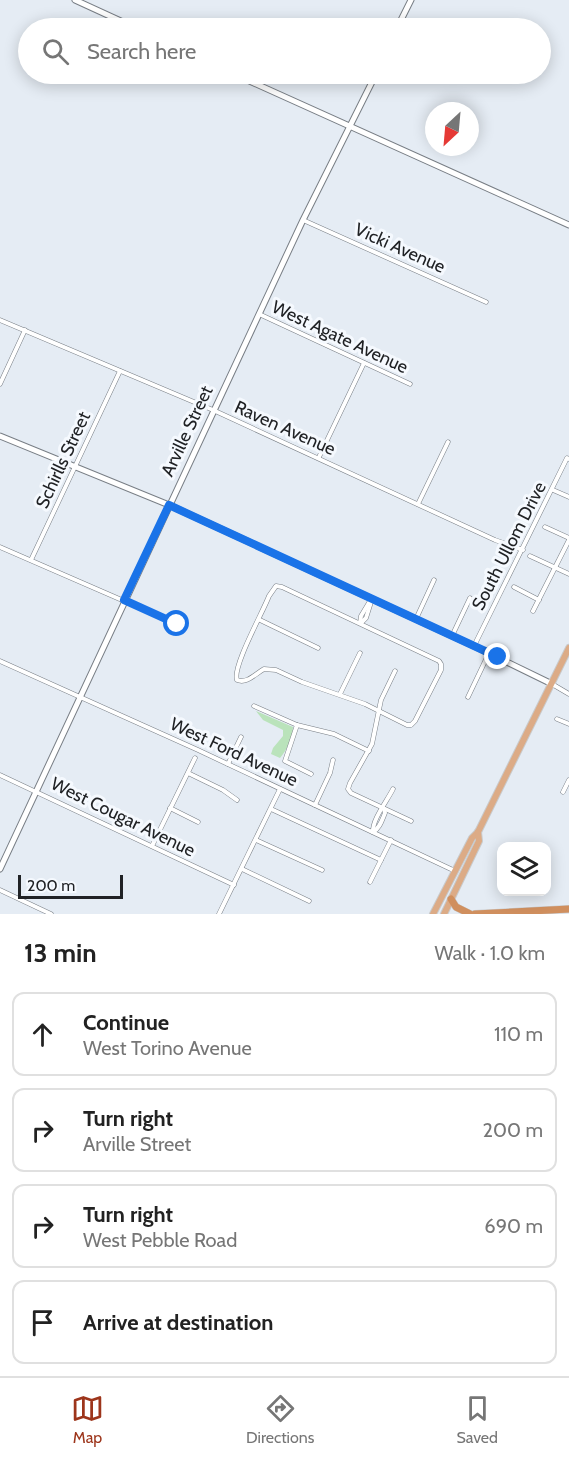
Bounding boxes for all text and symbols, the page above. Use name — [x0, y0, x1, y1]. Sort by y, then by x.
search box — [18, 18, 551, 84]
icon: search — [39, 35, 72, 68]
text: Search here — [87, 38, 196, 65]
north arrow — [425, 102, 479, 156]
street label: Vicki Avenue — [351, 218, 449, 278]
street label: West Agate Avenue — [268, 296, 412, 378]
street label: Arville Street — [156, 382, 218, 480]
street label: Raven Avenue — [231, 396, 339, 460]
street label: Schirlls Street — [31, 408, 95, 512]
street label: South Ullom Drive — [467, 478, 551, 614]
route start — [163, 610, 189, 636]
route end — [484, 643, 510, 669]
street label: West Ford Avenue — [167, 713, 301, 791]
street label: West Cougar Avenue — [47, 773, 199, 861]
map controls — [497, 842, 551, 896]
button: layers — [497, 842, 551, 896]
scale bar — [18, 872, 123, 900]
text: 200 m — [27, 876, 75, 895]
text: 13 min — [24, 937, 97, 969]
text: Walk · 1.0 km — [435, 941, 545, 965]
text: Continue — [83, 1009, 169, 1036]
icon: ahead — [26, 1018, 59, 1051]
text: 110 m — [494, 1022, 543, 1046]
text: West Torino Avenue — [83, 1036, 252, 1060]
text: Turn right — [83, 1105, 173, 1132]
icon: right — [26, 1114, 59, 1147]
text: 200 m — [483, 1118, 543, 1142]
text: Arville Street — [83, 1132, 191, 1156]
text: Turn right — [83, 1201, 173, 1228]
icon: right — [26, 1210, 59, 1243]
text: 690 m — [484, 1214, 543, 1238]
text: West Pebble Road — [83, 1228, 237, 1252]
icon: arrive — [26, 1306, 59, 1339]
text: Arrive at destination — [83, 1309, 273, 1336]
tab: Map — [71, 1392, 104, 1447]
tab: Directions — [246, 1392, 314, 1447]
tab: Saved — [456, 1392, 498, 1447]

